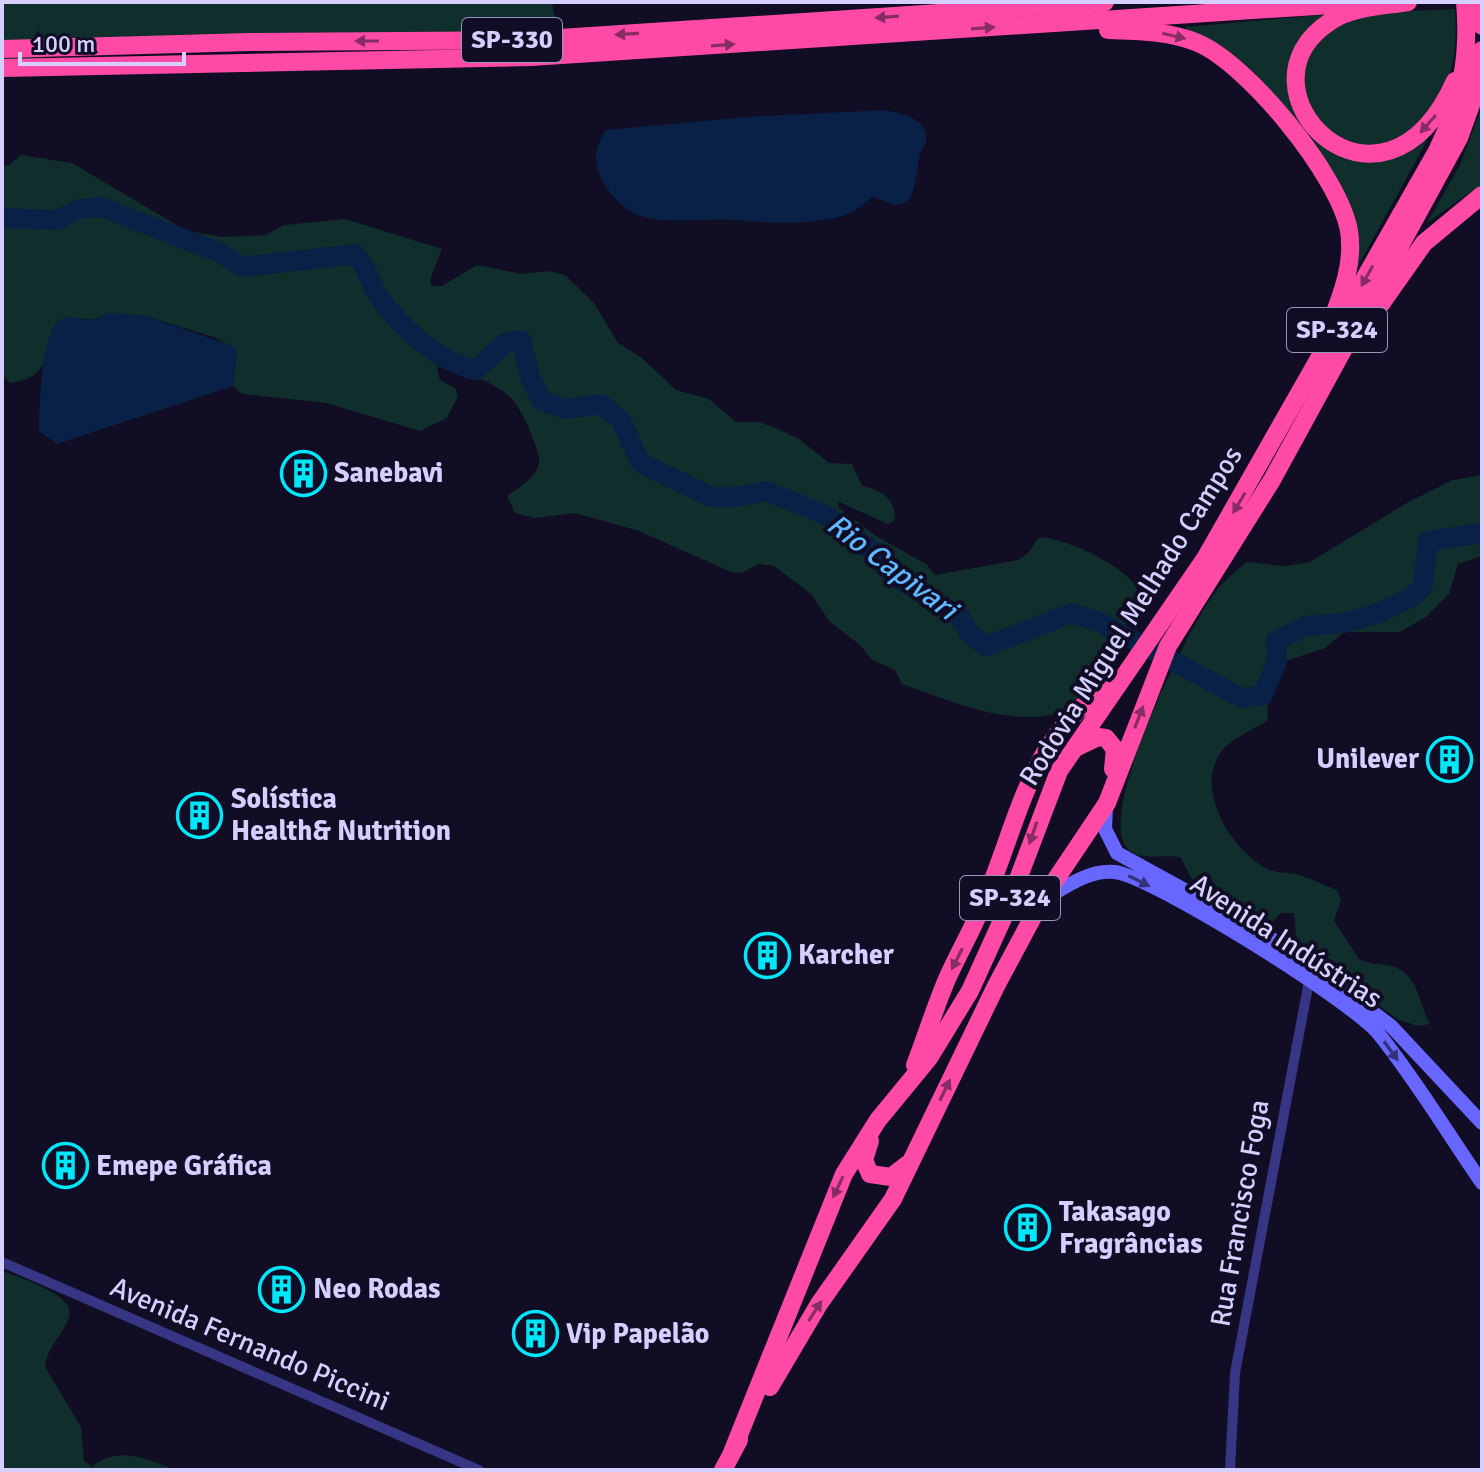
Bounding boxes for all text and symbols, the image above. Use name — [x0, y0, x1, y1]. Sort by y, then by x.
one-way arrow — [874, 11, 899, 24]
scale bar — [20, 16, 184, 66]
road number: SP-330 — [462, 18, 562, 62]
one-way arrow — [971, 21, 996, 34]
one-way arrow — [614, 28, 639, 41]
text: 100 m — [32, 29, 95, 59]
one-way arrow — [1162, 30, 1187, 43]
one-way arrow — [354, 35, 379, 47]
one-way arrow — [711, 38, 736, 51]
one-way arrow — [1420, 113, 1437, 133]
one-way arrow — [1360, 265, 1373, 288]
road number: SP-324 — [1287, 308, 1387, 352]
street label: Rodovia Miguel Melhado Campos — [1012, 440, 1250, 792]
building icon: Sanebavi — [279, 449, 327, 497]
place label: Sanebavi — [334, 456, 443, 490]
one-way arrow — [1232, 492, 1246, 514]
water label: Rio Capivari — [819, 506, 967, 630]
one-way arrow — [1133, 705, 1146, 729]
building icon: Unilever — [1426, 735, 1474, 783]
place label: Unilever — [1316, 742, 1420, 776]
place label: Solística Health& Nutrition — [231, 782, 451, 848]
building icon: Solística Health& Nutrition — [176, 791, 224, 839]
one-way arrow — [1027, 821, 1039, 845]
street label: Avenida Indústrias — [1184, 866, 1388, 1016]
one-way arrow — [1128, 874, 1151, 888]
road number: SP-324 — [960, 876, 1060, 920]
building icon: Karcher — [743, 931, 791, 979]
place label: Karcher — [798, 938, 895, 972]
one-way arrow — [951, 947, 964, 970]
one-way arrow — [1383, 1041, 1398, 1062]
one-way arrow — [938, 1079, 952, 1102]
street label: Rua Francisco Foga — [1203, 1097, 1277, 1329]
building icon: Emepe Gráfica — [41, 1142, 89, 1190]
place label: Emepe Gráfica — [96, 1149, 272, 1183]
one-way arrow — [831, 1175, 845, 1198]
place label: Takasago Fragrâncias — [1059, 1195, 1203, 1261]
building icon: Takasago Fragrâncias — [1004, 1204, 1052, 1252]
building icon: Neo Rodas — [258, 1265, 306, 1313]
street label: Avenida Fernando Piccini — [105, 1270, 395, 1418]
place label: Neo Rodas — [313, 1272, 440, 1306]
one-way arrow — [807, 1300, 822, 1321]
building icon: Vip Papelão — [511, 1310, 559, 1358]
place label: Vip Papelão — [566, 1317, 710, 1351]

